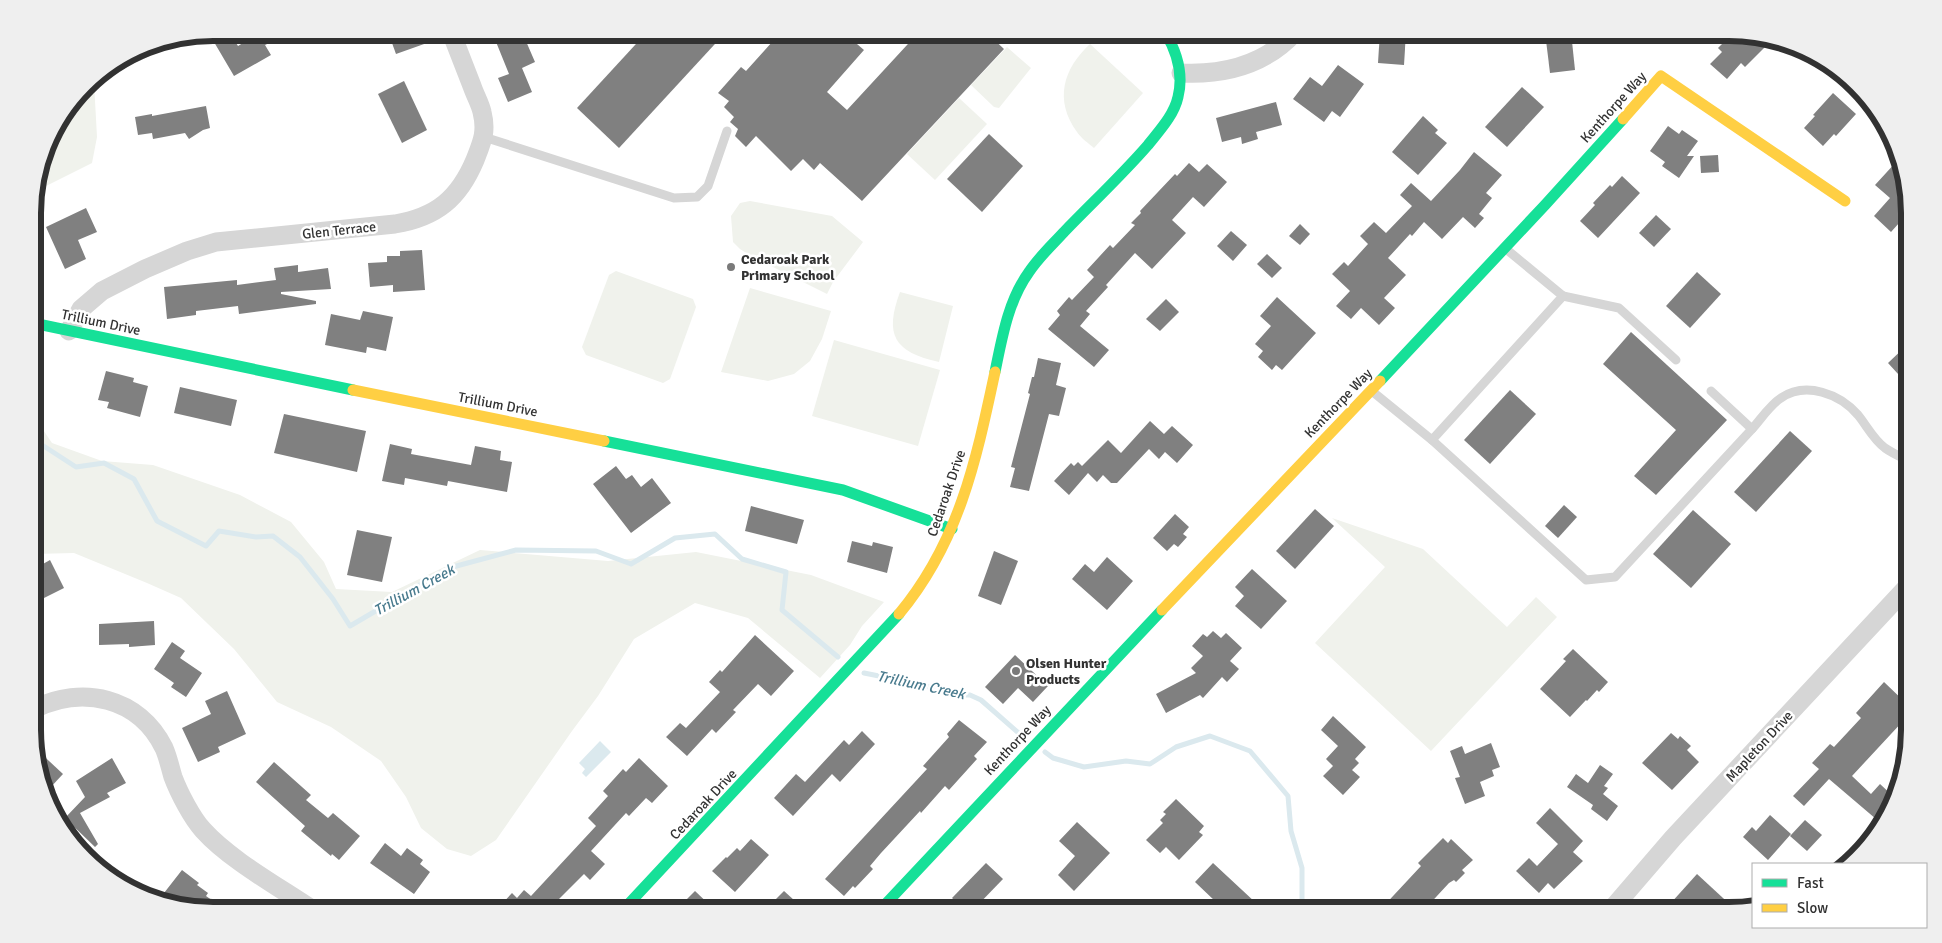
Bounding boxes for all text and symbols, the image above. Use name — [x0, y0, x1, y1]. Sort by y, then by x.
street label: Kenthorpe Way — [1577, 68, 1650, 146]
street label: Glen Terrace — [301, 218, 377, 243]
place label: Cedaroak Park Primary School — [741, 251, 835, 284]
marker: Cedaroak Park Primary School — [725, 261, 737, 273]
street label: Trillium Drive — [60, 306, 142, 339]
street label: Kenthorpe Way — [1301, 365, 1376, 442]
street label: Trillium Drive — [457, 388, 539, 421]
street label: Cedaroak Drive — [924, 448, 969, 539]
water label: Trillium Creek — [371, 560, 459, 620]
place label: Olsen Hunter Products — [1026, 655, 1107, 688]
marker: Olsen Hunter Products — [1010, 665, 1022, 677]
water label: Trillium Creek — [875, 667, 968, 703]
street label: Kenthorpe Way — [980, 701, 1055, 779]
street label: Mapleton Drive — [1722, 707, 1797, 785]
street label: Cedaroak Drive — [666, 765, 740, 843]
legend — [1752, 863, 1927, 928]
text: Fast — [1797, 874, 1824, 892]
text: Slow — [1797, 899, 1828, 917]

